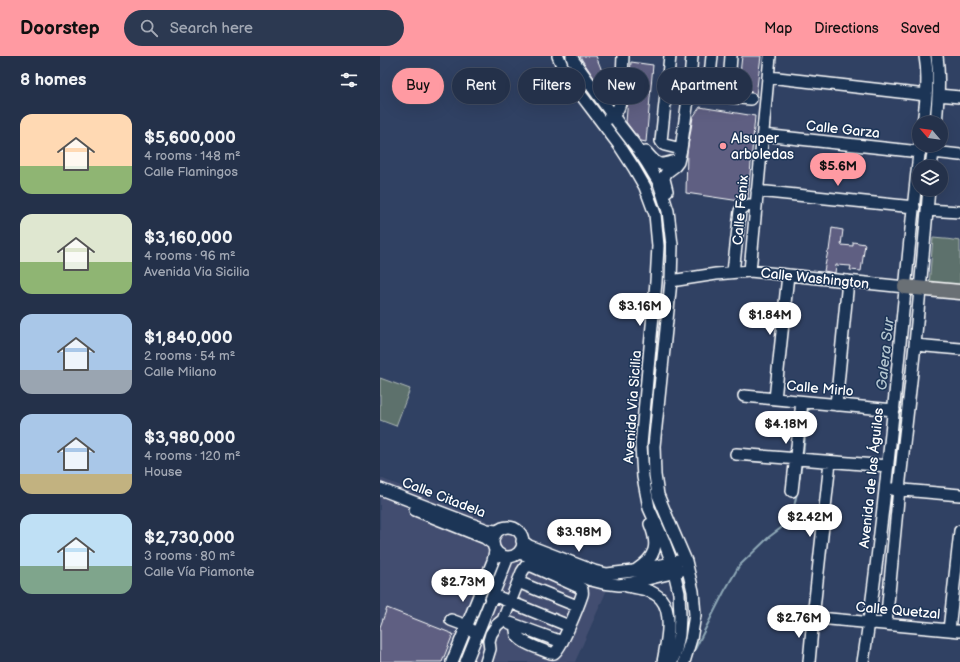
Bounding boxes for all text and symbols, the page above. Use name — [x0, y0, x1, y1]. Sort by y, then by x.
search box — [124, 10, 404, 46]
text: Doorstep — [20, 17, 100, 40]
icon: search — [138, 17, 160, 39]
text: Search here — [170, 19, 253, 38]
text: Map — [764, 20, 792, 37]
text: Directions — [814, 20, 879, 37]
text: Saved — [901, 20, 940, 37]
chip: Buy — [392, 68, 444, 104]
chip: Rent — [452, 68, 510, 104]
chip: Filters — [518, 68, 585, 104]
chip: New — [593, 68, 649, 104]
chip: Apartment — [657, 68, 752, 104]
icon: filters — [338, 69, 360, 91]
text: 8 homes — [20, 70, 86, 90]
north arrow — [912, 116, 948, 152]
map controls — [912, 116, 948, 196]
street label: Calle Garza — [805, 117, 881, 142]
text: $5,600,000 — [144, 128, 236, 148]
icon: home — [52, 130, 100, 178]
place label: Alsuper arboledas — [731, 130, 794, 163]
marker: Alsuper arboledas — [718, 141, 728, 151]
text: 4 rooms · 148 m² — [144, 148, 241, 164]
pin: $5.6M — [810, 153, 866, 187]
text: $5.6M — [819, 158, 857, 174]
button: layers — [912, 160, 948, 196]
text: Calle Flamingos — [144, 164, 238, 180]
street label: Calle Fénix — [729, 174, 752, 246]
text: $3,160,000 — [144, 228, 233, 248]
icon: home — [52, 230, 100, 278]
text: 4 rooms · 96 m² — [144, 248, 236, 264]
text: Avenida Via Sicilia — [144, 264, 250, 280]
street label: Calle Washington — [760, 264, 870, 293]
pin: $3.16M — [607, 293, 673, 327]
text: $3.16M — [618, 298, 662, 314]
pin: $1.84M — [737, 302, 803, 336]
text: $1.84M — [748, 307, 792, 323]
water label: Galera Sur — [872, 315, 899, 391]
text: $1,840,000 — [144, 328, 233, 348]
icon: home — [52, 330, 100, 378]
text: 2 rooms · 54 m² — [144, 348, 235, 364]
street label: Avenida Via Sicilia — [620, 350, 645, 464]
text: Calle Milano — [144, 364, 217, 380]
street label: Calle Mirlo — [786, 377, 854, 400]
street label: Avenida de las Águilas — [855, 407, 887, 549]
pin: $4.18M — [753, 411, 819, 445]
text: $4.18M — [764, 416, 808, 432]
text: $3,980,000 — [144, 428, 235, 448]
icon: home — [52, 430, 100, 478]
text: 4 rooms · 120 m² — [144, 448, 241, 464]
text: House — [144, 464, 182, 480]
street label: Calle Citadela — [400, 474, 488, 521]
pin: $2.42M — [777, 504, 843, 538]
text: $2.42M — [787, 509, 833, 525]
pin: $3.98M — [546, 519, 612, 553]
text: $3.98M — [556, 524, 602, 540]
text: $2,730,000 — [144, 528, 235, 548]
icon: home — [52, 530, 100, 578]
text: 3 rooms · 80 m² — [144, 548, 235, 564]
text: Calle Vía Piamonte — [144, 564, 254, 580]
pin: $2.73M — [430, 569, 496, 603]
text: $2.73M — [440, 574, 486, 590]
street label: Calle Quetzal — [855, 598, 941, 623]
pin: $2.76M — [766, 605, 832, 639]
text: $2.76M — [776, 610, 822, 626]

